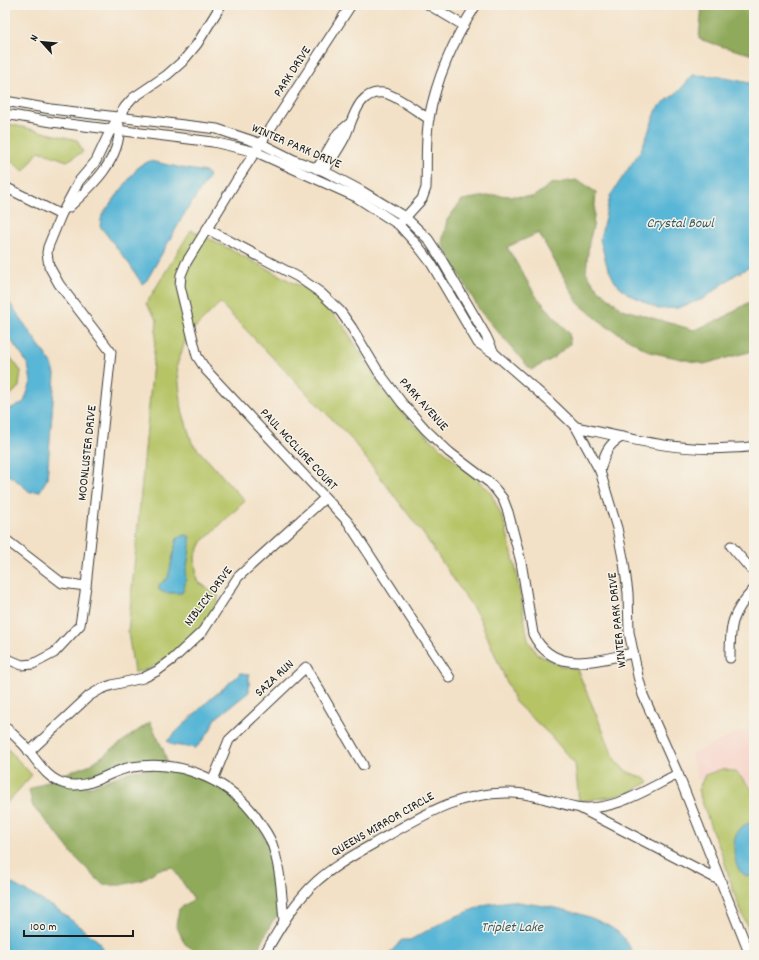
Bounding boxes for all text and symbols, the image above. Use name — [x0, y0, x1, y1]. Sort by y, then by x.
north arrow — [22, 22, 62, 62]
text: N — [27, 32, 43, 44]
street label: PARK DRIVE — [269, 43, 317, 101]
street label: WINTER PARK DRIVE — [248, 120, 344, 175]
water label: Crystal Bowl — [646, 214, 715, 234]
street label: PARK AVENUE — [394, 374, 452, 436]
street label: MOONLUSTER DRIVE — [74, 404, 102, 502]
street label: PAUL MCCLURE COURT — [255, 405, 341, 495]
street label: NIBLICK DRIVE — [180, 563, 238, 631]
street label: WINTER PARK DRIVE — [604, 571, 632, 669]
street label: SAZA RUN — [251, 656, 299, 702]
street label: QUEENS MIRROR CIRCLE — [328, 788, 438, 862]
scale bar — [24, 912, 133, 938]
water label: Triplet Lake — [481, 918, 544, 938]
text: 100 m — [30, 919, 57, 936]

